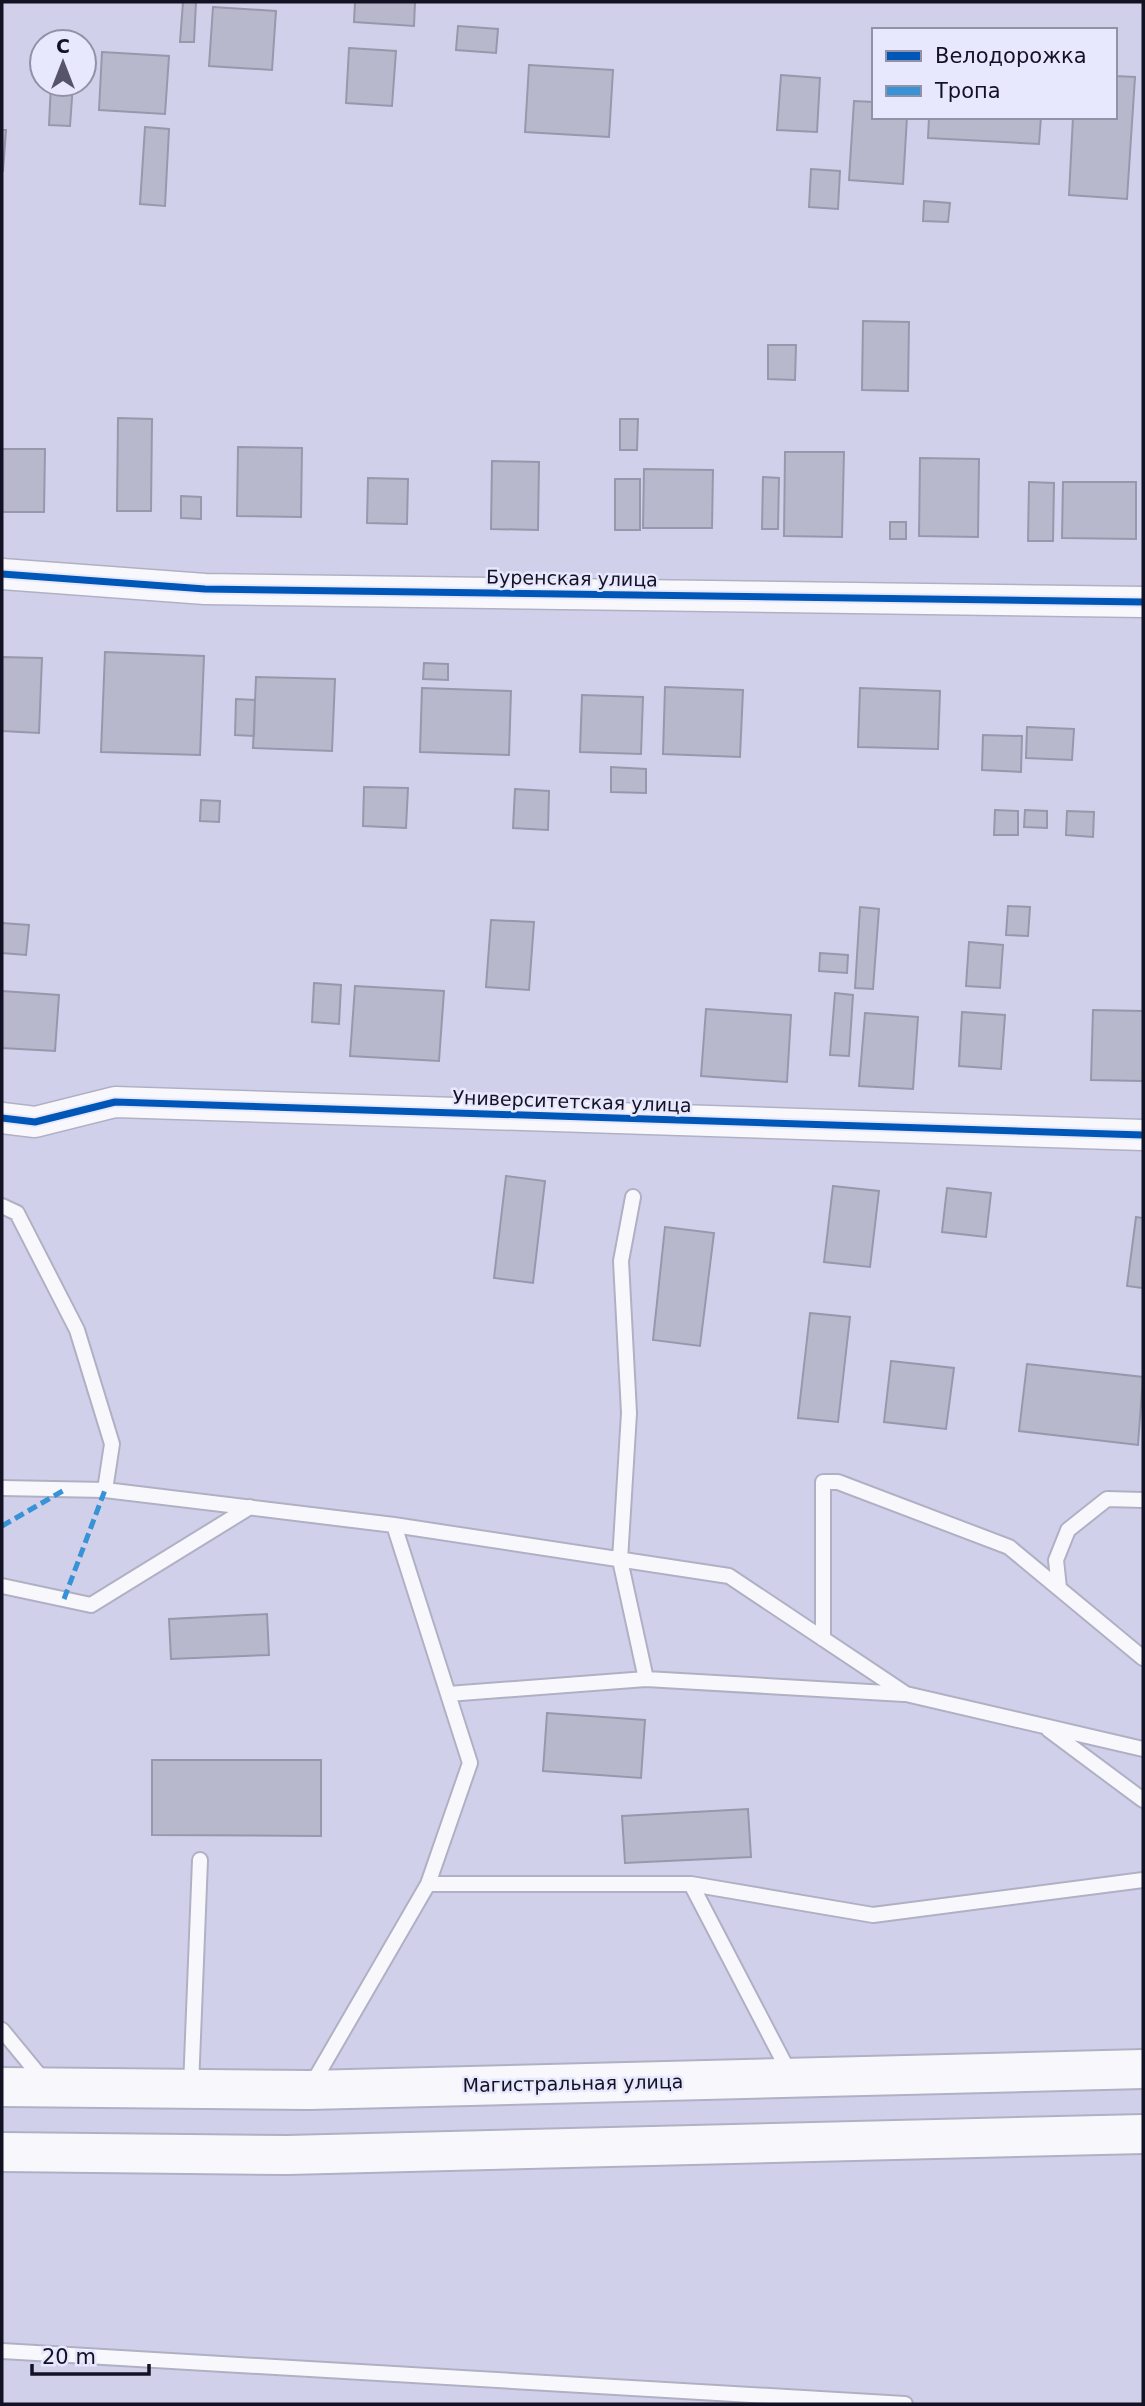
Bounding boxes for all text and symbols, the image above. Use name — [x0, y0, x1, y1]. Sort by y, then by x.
north arrow — [28, 28, 98, 98]
legend — [872, 28, 1117, 119]
text: С — [56, 35, 70, 57]
text: Велодорожка — [935, 44, 1087, 68]
text: Тропа — [934, 79, 1001, 103]
street label: Буренская улица — [486, 566, 658, 590]
street label: Университетская улица — [452, 1086, 692, 1116]
street label: Магистральная улица — [462, 2070, 684, 2096]
scale bar — [32, 2332, 149, 2376]
text: 20 m — [42, 2345, 96, 2369]

